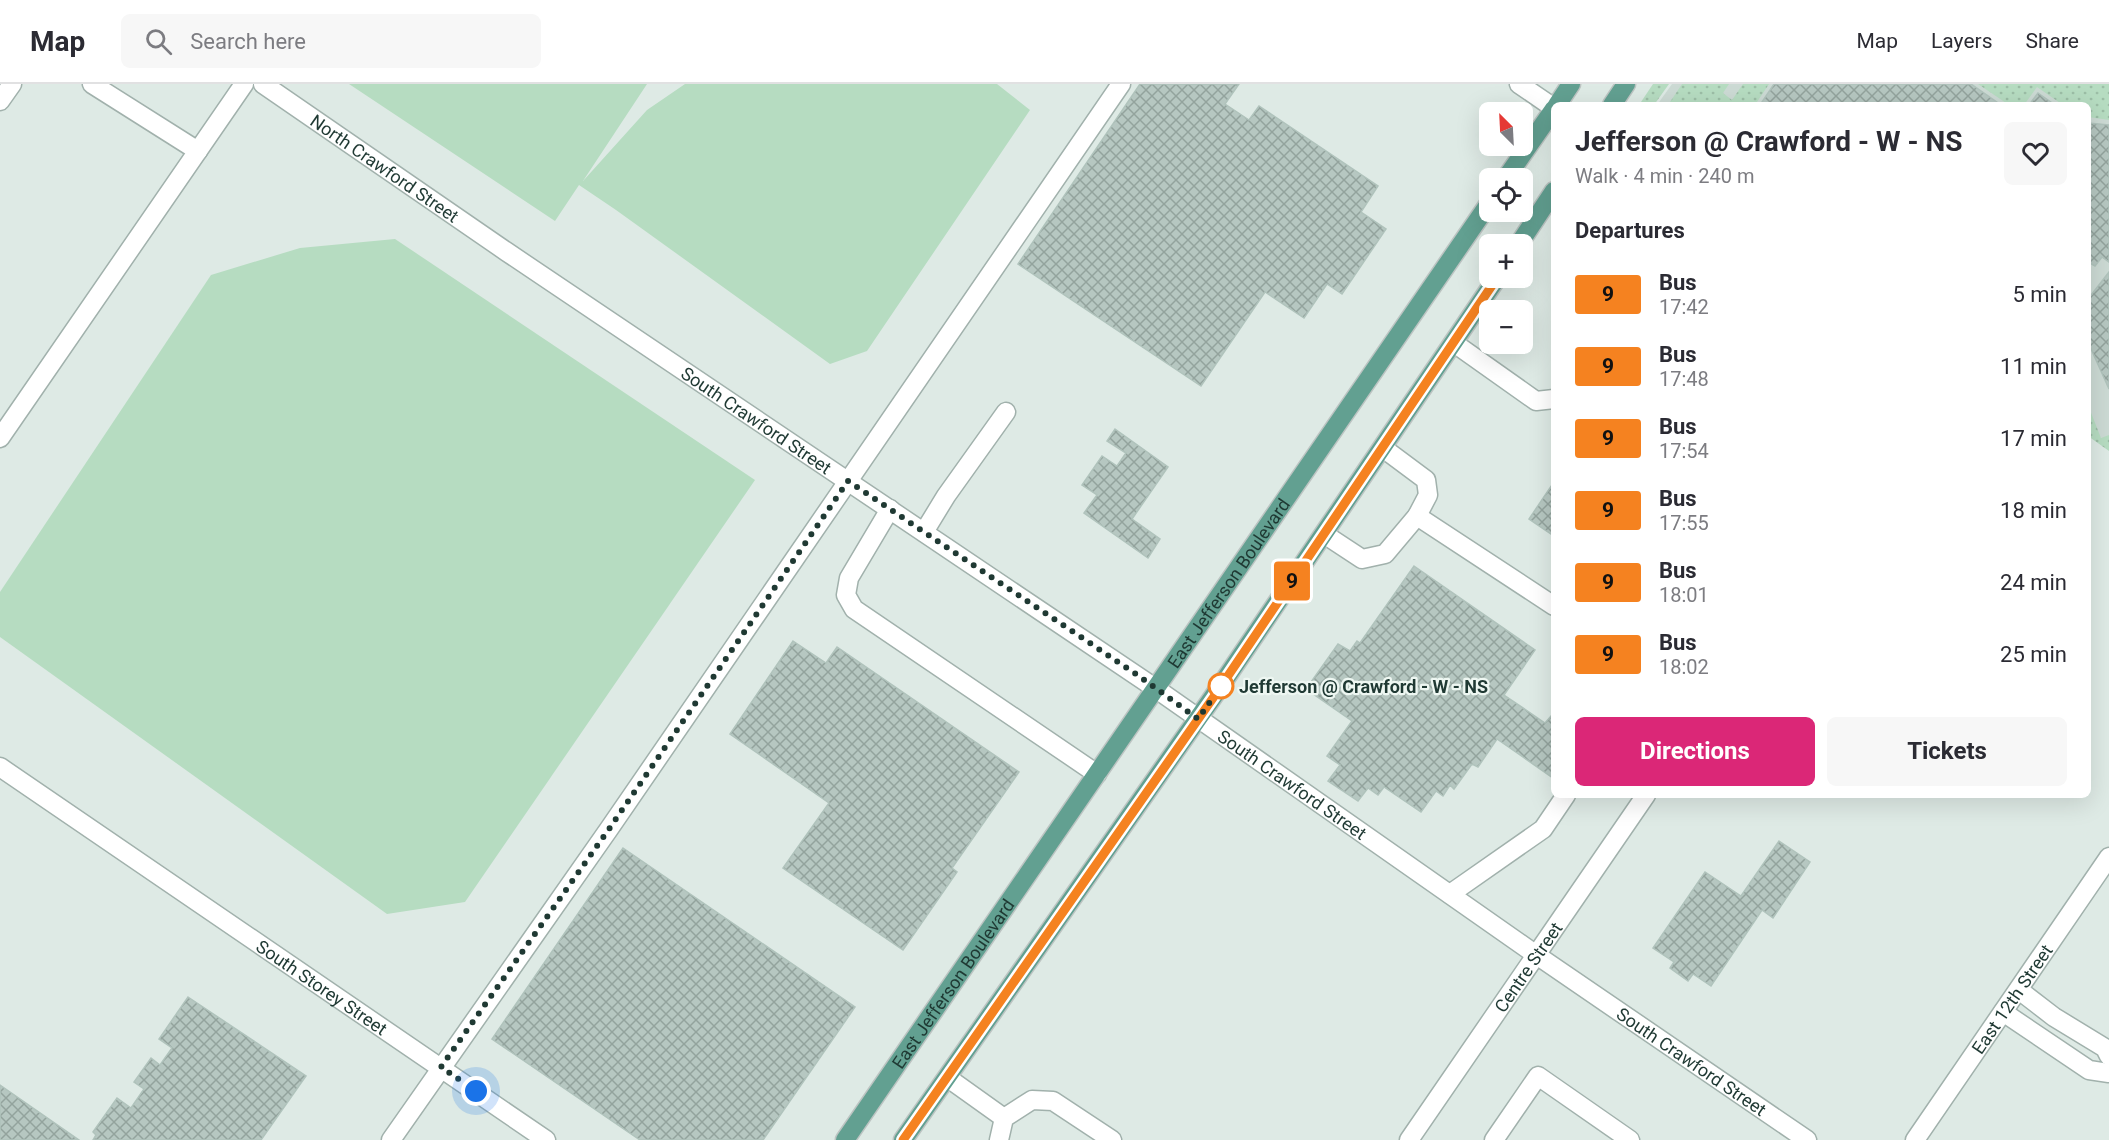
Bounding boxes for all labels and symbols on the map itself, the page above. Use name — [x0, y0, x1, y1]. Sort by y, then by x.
north arrow — [1479, 102, 1533, 156]
street label: North Crawford Street — [307, 110, 463, 226]
street label: South Crawford Street — [677, 362, 836, 478]
street label: East Jefferson Boulevard — [1162, 494, 1294, 672]
line badge: 9 — [1272, 562, 1312, 600]
marker: Jefferson @ Crawford - W - NS — [1208, 673, 1234, 699]
place label: Jefferson @ Crawford - W - NS — [1239, 676, 1488, 697]
street label: South Crawford Street — [1214, 725, 1371, 843]
street label: East Jefferson Boulevard — [887, 895, 1018, 1072]
street label: Centre Street — [1490, 918, 1566, 1016]
street label: South Storey Street — [253, 935, 392, 1039]
street label: East 12th Street — [1967, 940, 2057, 1058]
street label: South Crawford Street — [1613, 1003, 1771, 1120]
your location — [461, 1076, 491, 1106]

